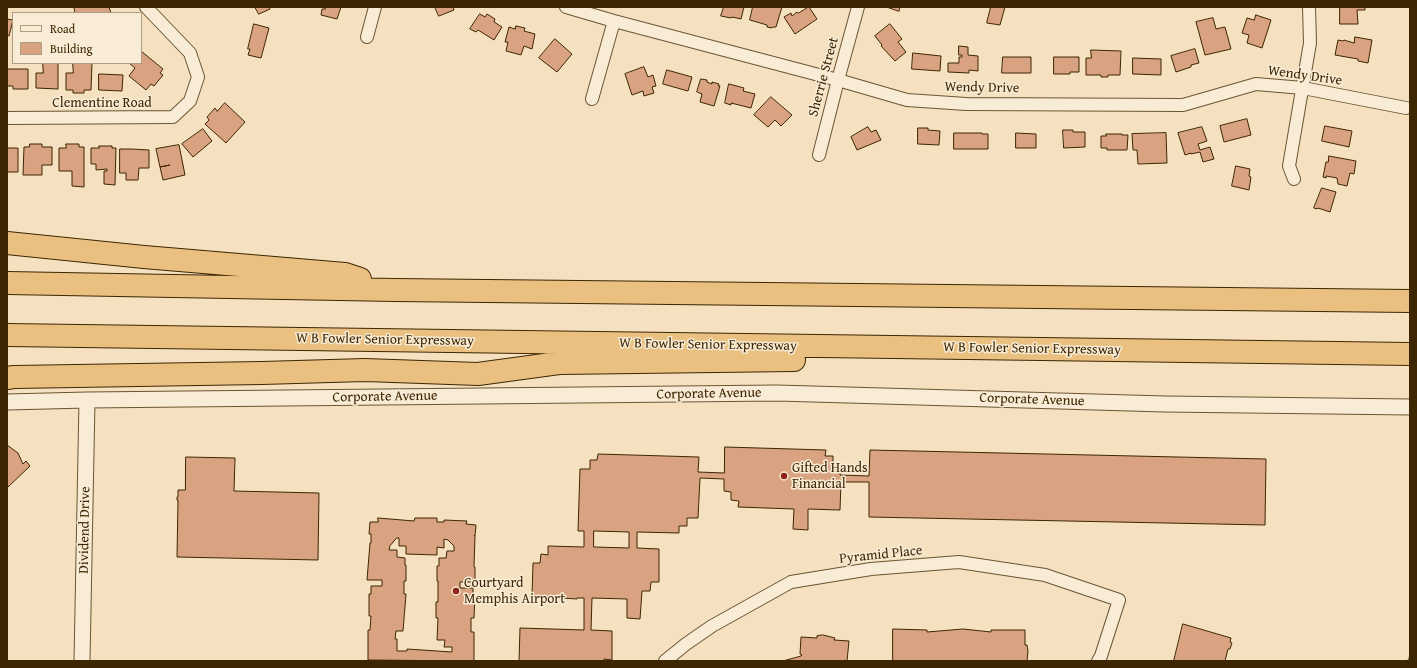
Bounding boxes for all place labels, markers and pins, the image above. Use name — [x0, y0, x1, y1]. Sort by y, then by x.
place label: Gifted Hands Financial — [792, 460, 868, 492]
marker: Gifted Hands Financial — [779, 471, 789, 481]
place label: Courtyard Memphis Airport — [464, 575, 565, 608]
marker: Courtyard Memphis Airport — [451, 586, 461, 596]

